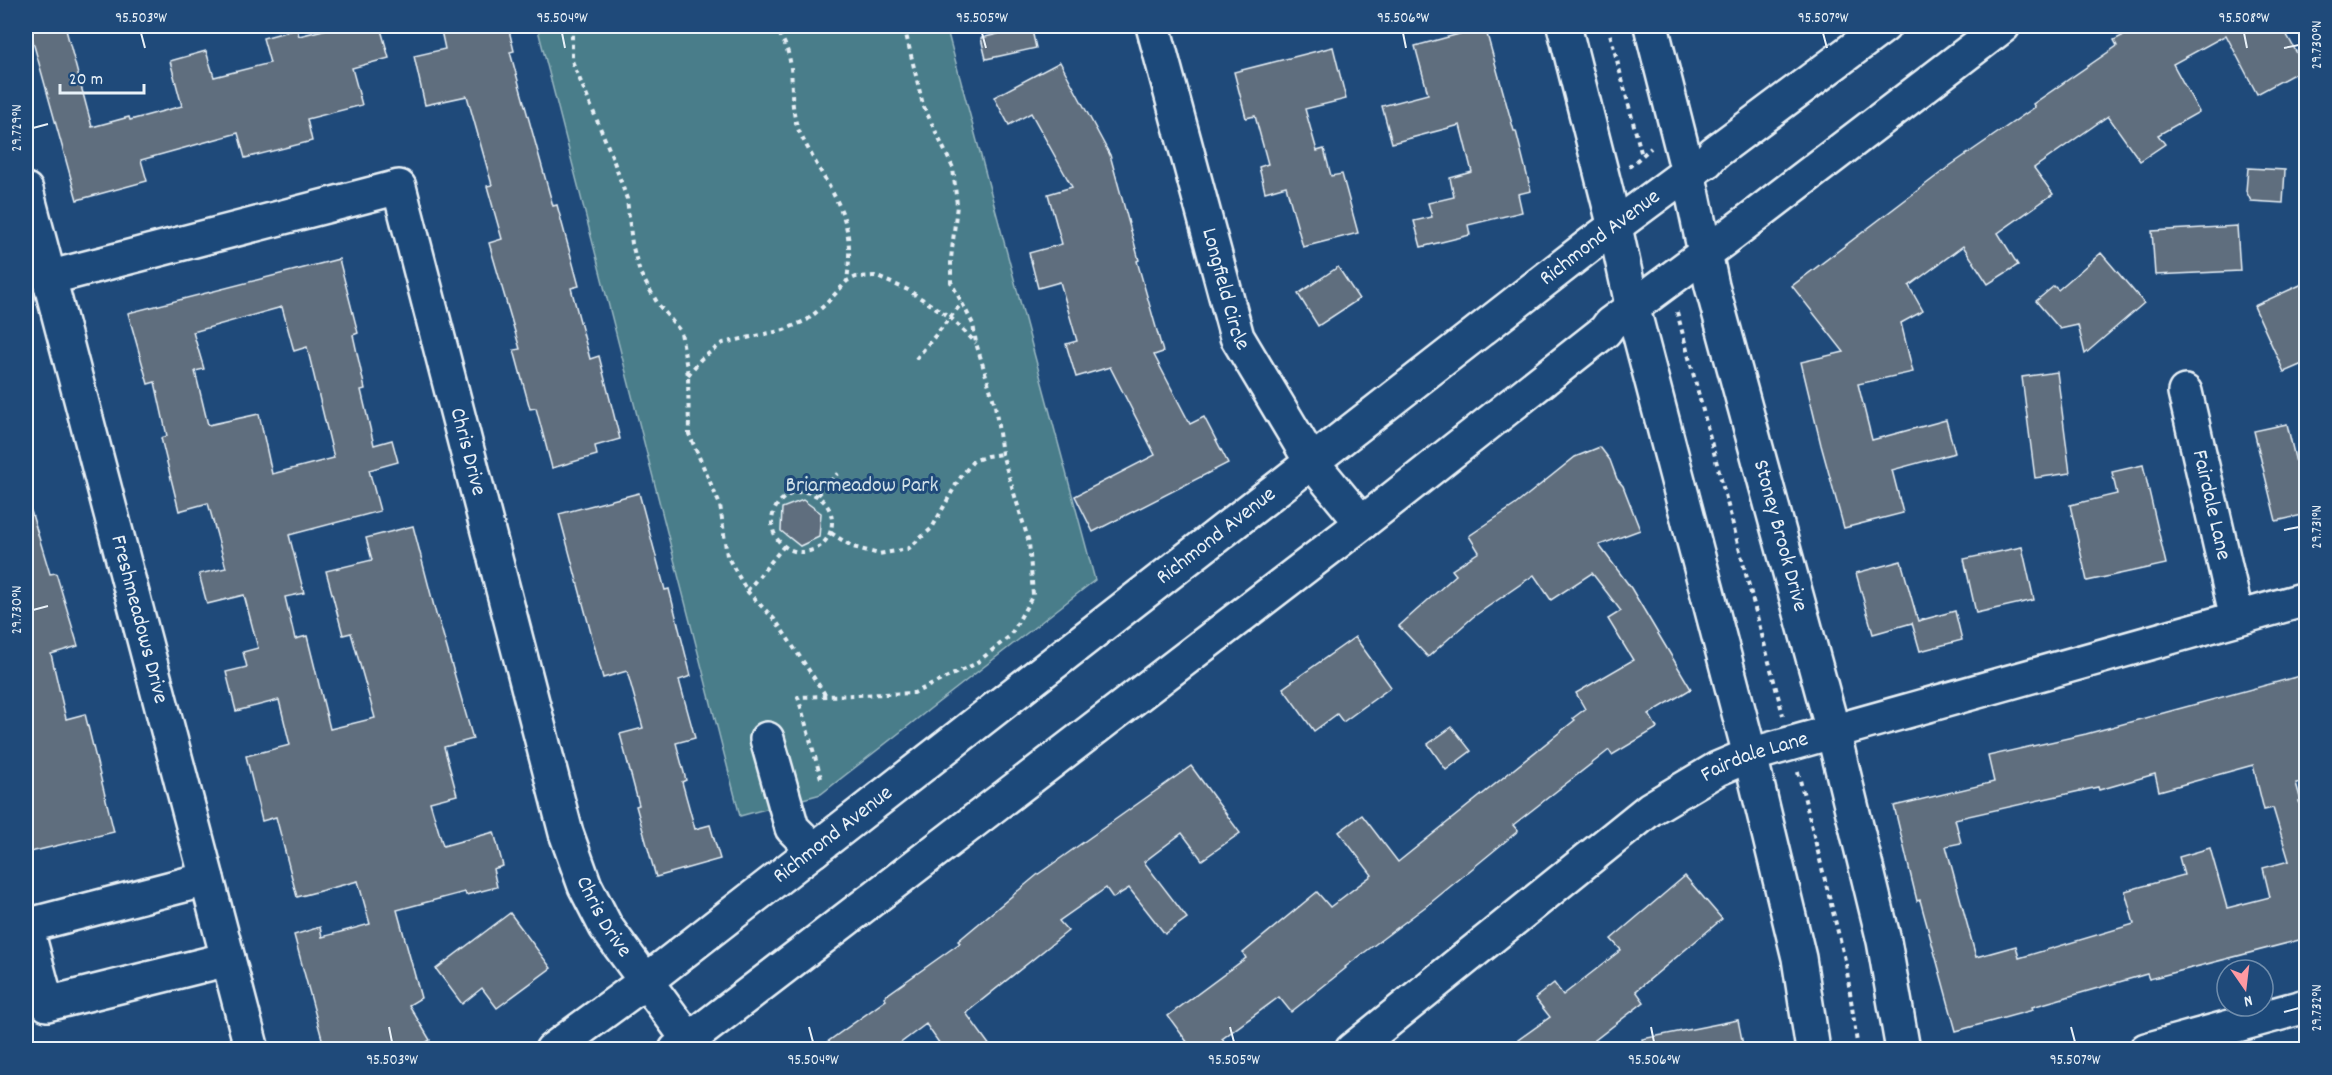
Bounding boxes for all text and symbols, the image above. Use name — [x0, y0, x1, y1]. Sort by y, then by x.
text: 95.503°W — [115, 8, 167, 30]
text: 95.504°W — [536, 8, 588, 30]
text: 95.505°W — [956, 8, 1008, 30]
text: 95.506°W — [1377, 8, 1429, 30]
text: 95.507°W — [1798, 8, 1849, 30]
text: 95.508°W — [2219, 8, 2270, 30]
text: 29.730°N — [2307, 21, 2329, 69]
scale bar — [60, 57, 144, 95]
text: 20 m — [69, 68, 103, 93]
text: 29.729°N — [7, 104, 29, 152]
street label: Richmond Avenue — [1533, 182, 1667, 294]
street label: Longfield Circle — [1193, 225, 1257, 357]
street label: Chris Drive — [441, 404, 494, 499]
street label: Fairdale Lane — [2183, 447, 2239, 563]
street label: Stoney Brook Drive — [1744, 456, 1815, 615]
park label: Briarmeadow Park — [785, 471, 939, 502]
street label: Richmond Avenue — [1150, 480, 1283, 593]
text: 29.731°N — [2307, 505, 2329, 549]
street label: Freshmeadows Drive — [102, 532, 176, 707]
text: 29.730°N — [7, 586, 29, 634]
street label: Fairdale Lane — [1695, 724, 1812, 791]
street label: Richmond Avenue — [767, 778, 900, 892]
street label: Chris Drive — [567, 872, 639, 964]
north arrow — [2215, 958, 2275, 1018]
text: 29.732°N — [2307, 984, 2329, 1032]
text: N — [2241, 988, 2255, 1012]
text: 95.503°W — [366, 1050, 418, 1072]
text: 95.504°W — [787, 1050, 839, 1072]
text: 95.505°W — [1208, 1050, 1260, 1072]
text: 95.506°W — [1628, 1050, 1680, 1072]
text: 95.507°W — [2050, 1050, 2101, 1072]

